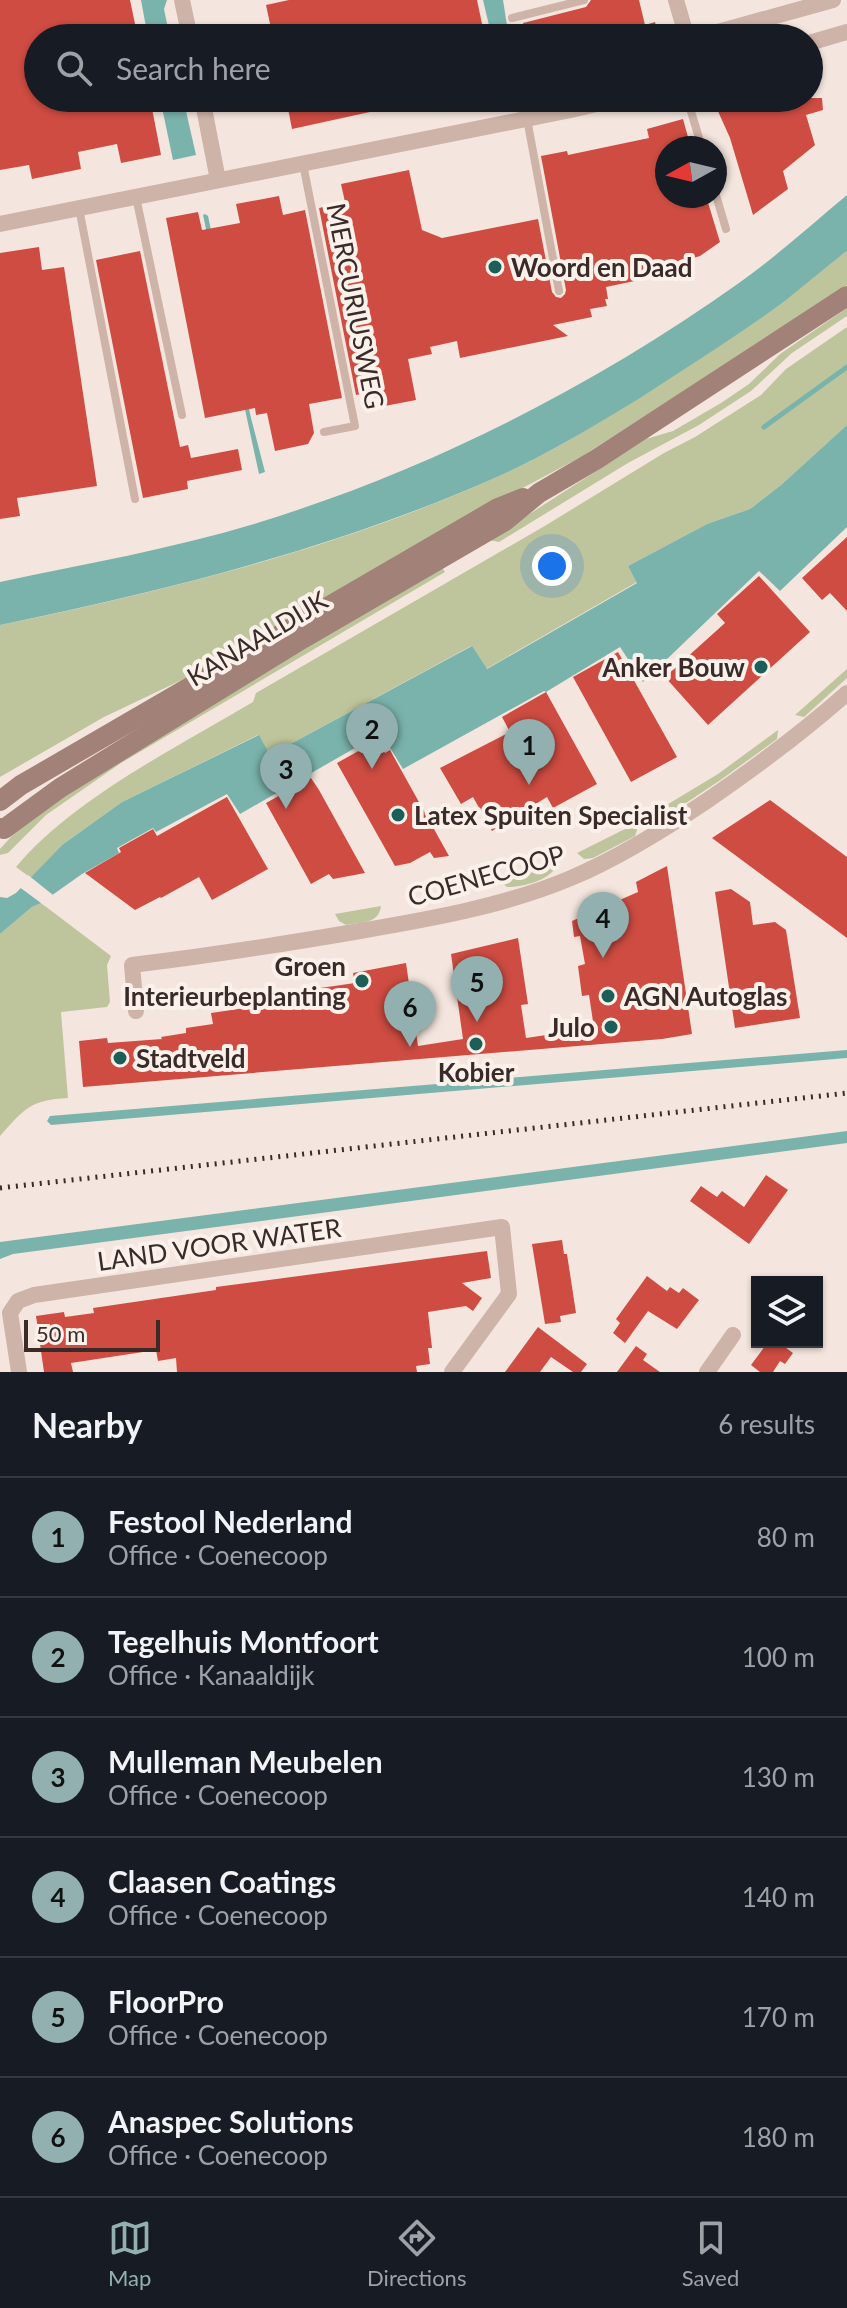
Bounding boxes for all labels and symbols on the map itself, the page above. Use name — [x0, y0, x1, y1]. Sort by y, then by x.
north arrow — [655, 136, 727, 208]
street label: MERCURIUSWEG — [320, 200, 392, 412]
place label: Woord en Daad — [511, 251, 693, 283]
marker: Woord en Daad — [486, 258, 504, 276]
your location — [532, 546, 572, 586]
street label: KANAALDIJK — [181, 583, 334, 693]
place label: Anker Bouw — [601, 651, 745, 683]
marker: Anker Bouw — [752, 658, 770, 676]
pin: 2 — [346, 703, 398, 769]
pin: 1 — [503, 719, 555, 785]
pin: 3 — [260, 743, 312, 809]
place label: Latex Spuiten Specialist — [414, 799, 688, 831]
marker: Latex Spuiten Specialist — [389, 806, 407, 824]
street label: COENECOOP — [404, 837, 568, 913]
pin: 4 — [577, 892, 629, 958]
place label: Groen Interieurbeplanting — [123, 950, 346, 1012]
pin: 5 — [451, 956, 503, 1022]
marker: Groen Interieurbeplanting — [353, 972, 371, 990]
place label: AGN Autoglas — [623, 980, 788, 1012]
pin: 6 — [384, 981, 436, 1047]
marker: AGN Autoglas — [599, 987, 617, 1005]
place label: Julo — [548, 1011, 595, 1043]
marker: Julo — [602, 1018, 620, 1036]
marker: Kobier — [467, 1035, 485, 1053]
place label: Stadtveld — [136, 1042, 245, 1074]
marker: Stadtveld — [111, 1049, 129, 1067]
place label: Kobier — [438, 1056, 515, 1088]
street label: LAND VOOR WATER — [95, 1211, 344, 1277]
scale bar — [24, 1316, 160, 1352]

